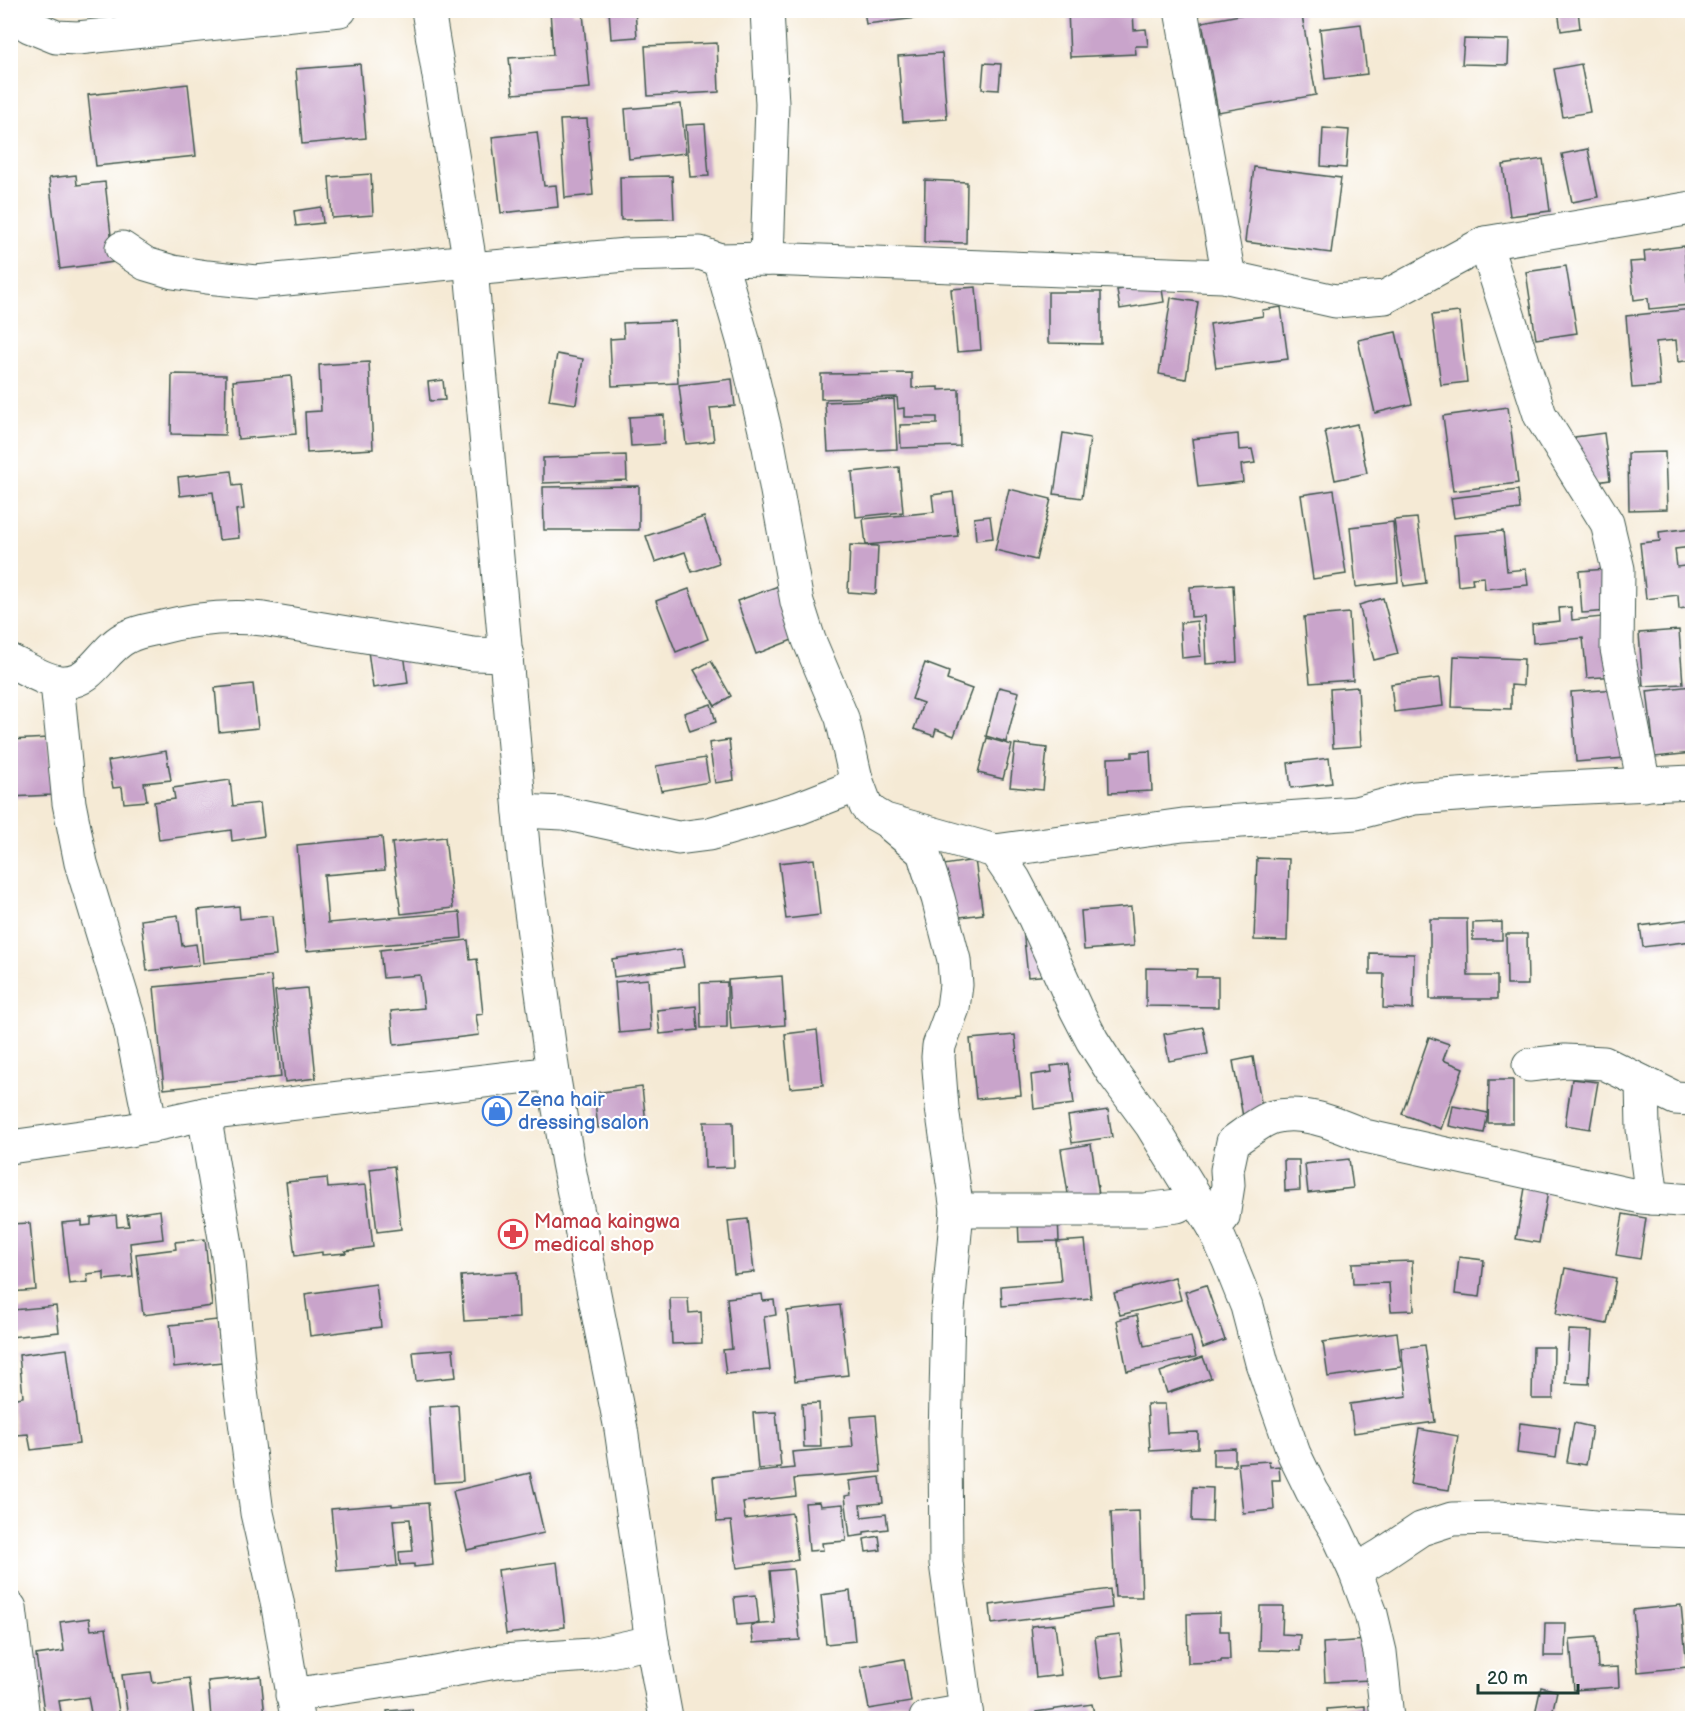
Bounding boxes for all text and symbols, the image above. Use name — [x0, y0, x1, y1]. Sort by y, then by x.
place label: Zena hair dressing salon — [517, 1088, 649, 1135]
shop icon: Zena hair dressing salon — [481, 1095, 513, 1127]
place label: Mamaa kaingwa medical shop — [534, 1210, 680, 1257]
pharmacy icon: Mamaa kaingwa medical shop — [497, 1218, 529, 1250]
scale bar — [1478, 1657, 1578, 1695]
text: 20 m — [1487, 1668, 1528, 1689]

